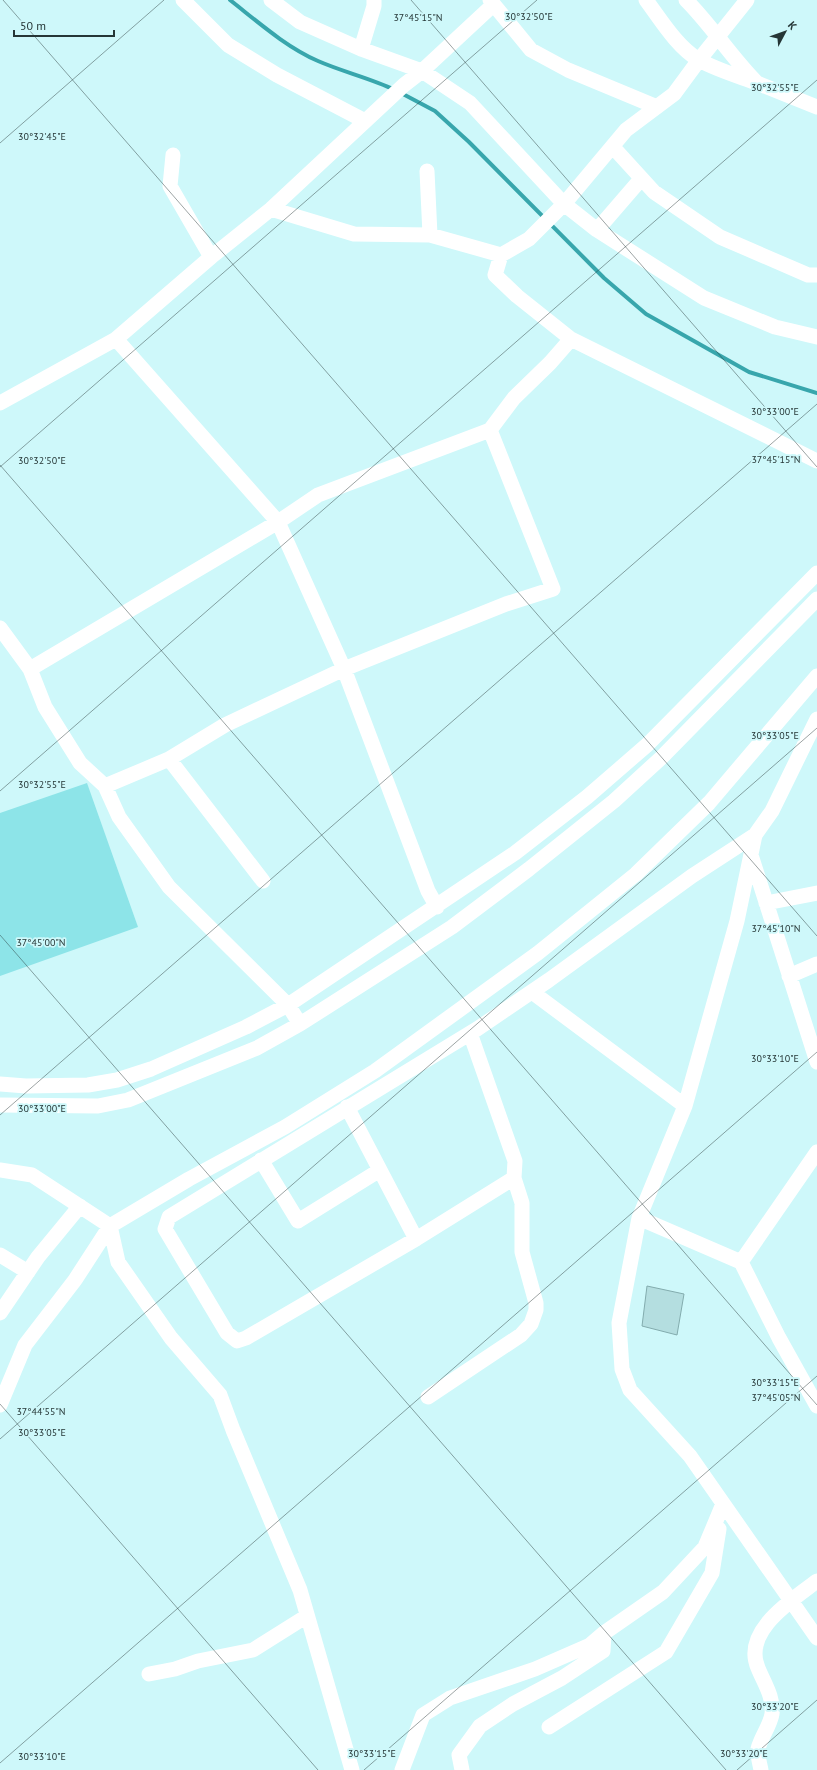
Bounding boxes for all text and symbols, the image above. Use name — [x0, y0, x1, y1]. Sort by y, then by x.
text: 30°32'50"E — [505, 10, 553, 23]
text: 37°45'15"N — [393, 11, 443, 24]
scale bar — [14, 12, 114, 38]
north arrow — [765, 12, 805, 52]
text: 50 m — [20, 18, 46, 33]
text: K — [785, 18, 800, 33]
text: 30°32'55"E — [751, 81, 799, 94]
text: 30°32'45"E — [18, 130, 66, 143]
text: 30°33'00"E — [751, 405, 799, 418]
text: 37°45'15"N — [751, 453, 801, 466]
text: 30°32'50"E — [18, 454, 66, 467]
text: 30°33'05"E — [751, 729, 799, 742]
text: 30°32'55"E — [18, 778, 66, 791]
text: 37°45'10"N — [751, 922, 801, 935]
text: 37°45'00"N — [16, 936, 66, 949]
text: 30°33'10"E — [751, 1052, 799, 1065]
text: 30°33'00"E — [18, 1102, 66, 1115]
text: 30°33'15"E — [751, 1376, 799, 1389]
text: 37°45'05"N — [751, 1391, 801, 1404]
text: 37°44'55"N — [16, 1405, 66, 1418]
text: 30°33'05"E — [18, 1426, 66, 1439]
text: 30°33'20"E — [751, 1700, 799, 1713]
text: 30°33'15"E — [348, 1747, 396, 1760]
text: 30°33'20"E — [720, 1747, 768, 1760]
text: 30°33'10"E — [18, 1750, 66, 1763]

